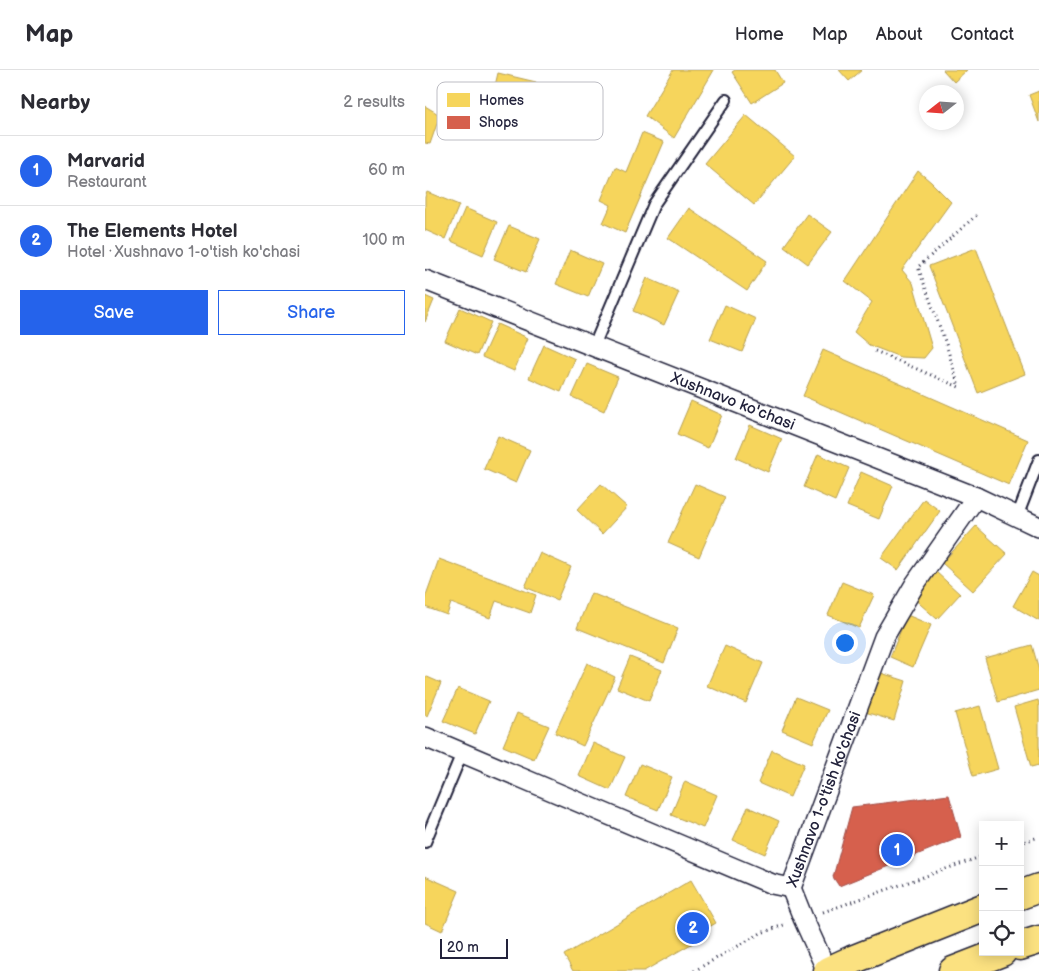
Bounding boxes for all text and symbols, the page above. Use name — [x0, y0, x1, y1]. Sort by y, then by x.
text: Map — [25, 20, 73, 49]
text: Home — [735, 24, 784, 45]
text: Map — [812, 24, 848, 45]
text: About — [876, 24, 923, 45]
text: Contact — [951, 24, 1014, 45]
legend — [437, 82, 603, 140]
north arrow — [919, 85, 964, 130]
text: Nearby — [20, 90, 90, 115]
text: Homes — [479, 92, 524, 109]
text: 2 results — [343, 93, 405, 112]
text: Shops — [479, 114, 518, 131]
text: Marvarid — [67, 150, 145, 173]
text: 1 — [33, 161, 39, 180]
text: 60 m — [368, 161, 405, 180]
text: Restaurant — [67, 173, 147, 192]
text: The Elements Hotel — [67, 220, 238, 243]
text: 2 — [31, 231, 41, 250]
text: 100 m — [362, 231, 405, 250]
text: Hotel · Xushnavo 1-o'tish ko'chasi — [67, 243, 300, 262]
button: Save — [20, 290, 208, 335]
button: Share — [218, 290, 405, 335]
street label: Xushnavo ko'chasi — [667, 368, 798, 434]
your location — [832, 630, 858, 656]
street label: Xushnavo 1-o'tish ko'chasi — [782, 709, 865, 891]
map controls — [979, 821, 1024, 956]
button: + — [979, 821, 1024, 866]
pin: 1 — [881, 831, 913, 869]
button: − — [979, 866, 1024, 911]
pin: 2 — [677, 909, 709, 947]
button: locate — [979, 911, 1024, 956]
scale bar — [440, 936, 507, 959]
text: 20 m — [447, 939, 479, 956]

